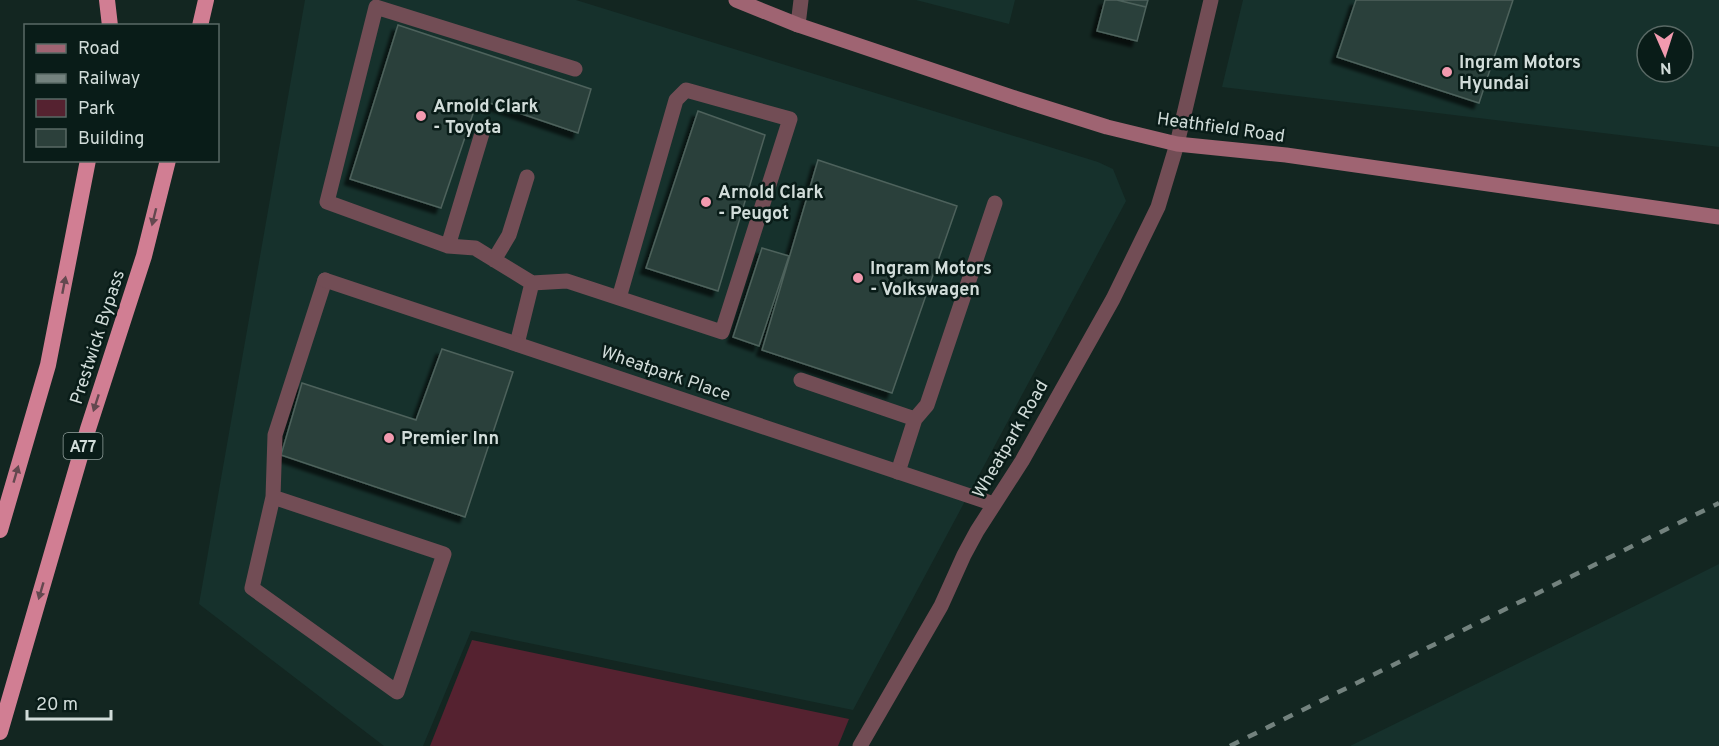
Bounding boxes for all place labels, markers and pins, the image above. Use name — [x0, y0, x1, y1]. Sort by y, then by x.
place label: Ingram Motors Hyundai — [1459, 52, 1581, 96]
marker: Ingram Motors Hyundai — [1440, 65, 1454, 79]
place label: Arnold Clark - Toyota — [433, 96, 539, 140]
marker: Arnold Clark - Toyota — [414, 109, 428, 123]
place label: Arnold Clark - Peugot — [718, 182, 824, 226]
marker: Arnold Clark - Peugot — [699, 195, 713, 209]
place label: Ingram Motors - Volkswagen — [870, 258, 992, 302]
marker: Ingram Motors - Volkswagen — [851, 271, 865, 285]
place label: Premier Inn — [401, 428, 499, 451]
marker: Premier Inn — [382, 431, 396, 445]

